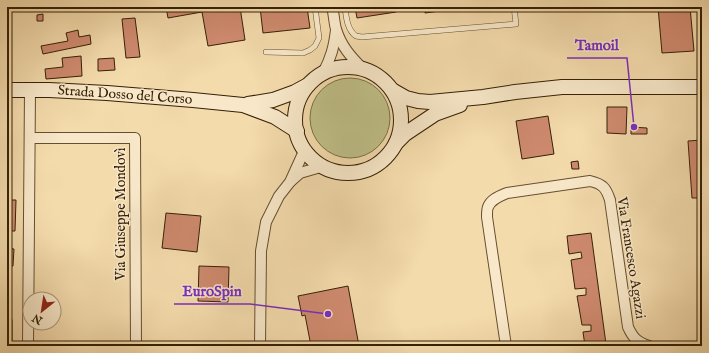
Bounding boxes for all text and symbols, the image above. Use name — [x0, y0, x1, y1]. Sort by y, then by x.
callout: Tamoil — [567, 31, 627, 58]
text: Tamoil — [574, 36, 620, 55]
street label: Strada Dosso del Corso — [57, 81, 193, 109]
street label: Via Giuseppe Mondovì — [112, 147, 130, 281]
street label: Via Francesco Agazzi — [612, 195, 650, 320]
callout: EuroSpin — [174, 277, 250, 304]
text: EuroSpin — [182, 282, 242, 301]
north arrow — [22, 291, 62, 331]
text: N — [29, 310, 46, 328]

